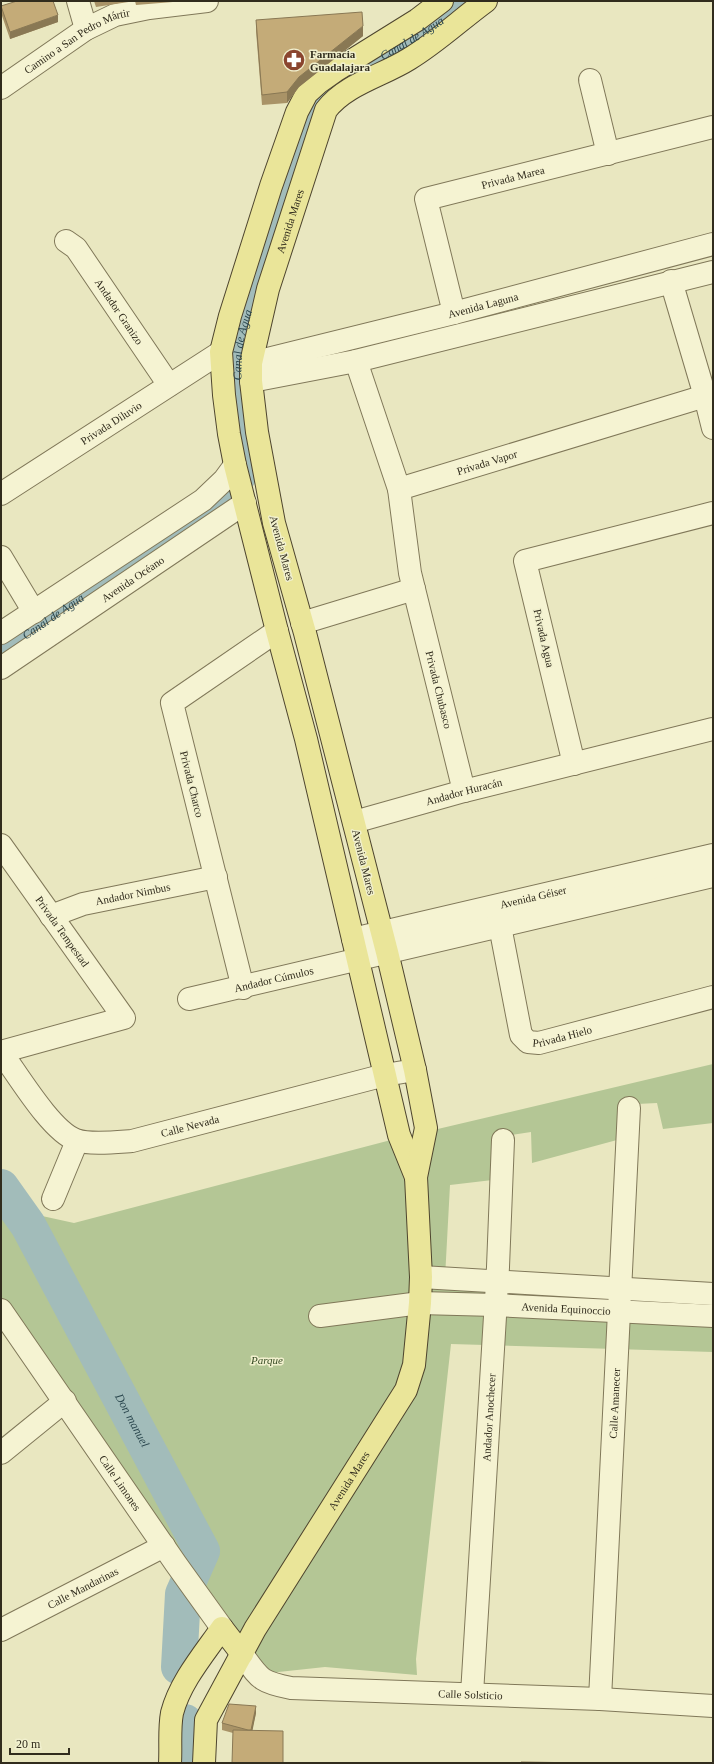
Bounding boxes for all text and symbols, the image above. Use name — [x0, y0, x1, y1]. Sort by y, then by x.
street label: Camino a San Pedro Mártir — [22, 6, 131, 76]
water label: Canal de Agua — [378, 14, 446, 63]
pharmacy icon: Farmacia Guadalajara — [281, 47, 307, 73]
place label: Farmacia Guadalajara — [310, 48, 370, 73]
street label: Privada Marea — [480, 163, 546, 191]
street label: Avenida Mares — [274, 187, 306, 255]
street label: Andador Granizo — [93, 276, 146, 347]
street label: Avenida Laguna — [447, 290, 519, 320]
water label: Canal de Agua — [230, 308, 255, 381]
street label: Privada Diluvio — [78, 399, 144, 447]
street label: Privada Vapor — [455, 447, 519, 477]
street label: Avenida Mares — [268, 514, 296, 582]
street label: Avenida Océano — [99, 553, 167, 604]
water label: Canal de Agua — [19, 591, 87, 643]
street label: Privada Agua — [531, 608, 557, 668]
street label: Privada Chubasco — [423, 650, 454, 730]
street label: Privada Charco — [178, 749, 206, 819]
street label: Andador Huracán — [424, 776, 504, 808]
street label: Avenida Mares — [350, 828, 378, 896]
street label: Andador Nimbus — [94, 880, 171, 907]
street label: Avenida Géiser — [499, 883, 568, 911]
street label: Privada Tempestad — [33, 894, 92, 969]
street label: Andador Cúmulos — [233, 964, 315, 994]
street label: Privada Hielo — [532, 1023, 594, 1049]
street label: Calle Nevada — [160, 1113, 220, 1139]
street label: Avenida Equinoccio — [521, 1300, 611, 1317]
park label: Parque — [250, 1354, 283, 1366]
street label: Calle Amanecer — [607, 1367, 622, 1439]
street label: Andador Anochecer — [480, 1373, 498, 1462]
water label: Don manuel — [112, 1390, 153, 1450]
street label: Avenida Mares — [326, 1449, 372, 1512]
street label: Calle Limones — [97, 1453, 143, 1513]
street label: Calle Mandarinas — [45, 1565, 120, 1611]
street label: Calle Solsticio — [438, 1687, 503, 1702]
scale bar — [10, 1730, 69, 1756]
text: 20 m — [16, 1737, 41, 1751]

